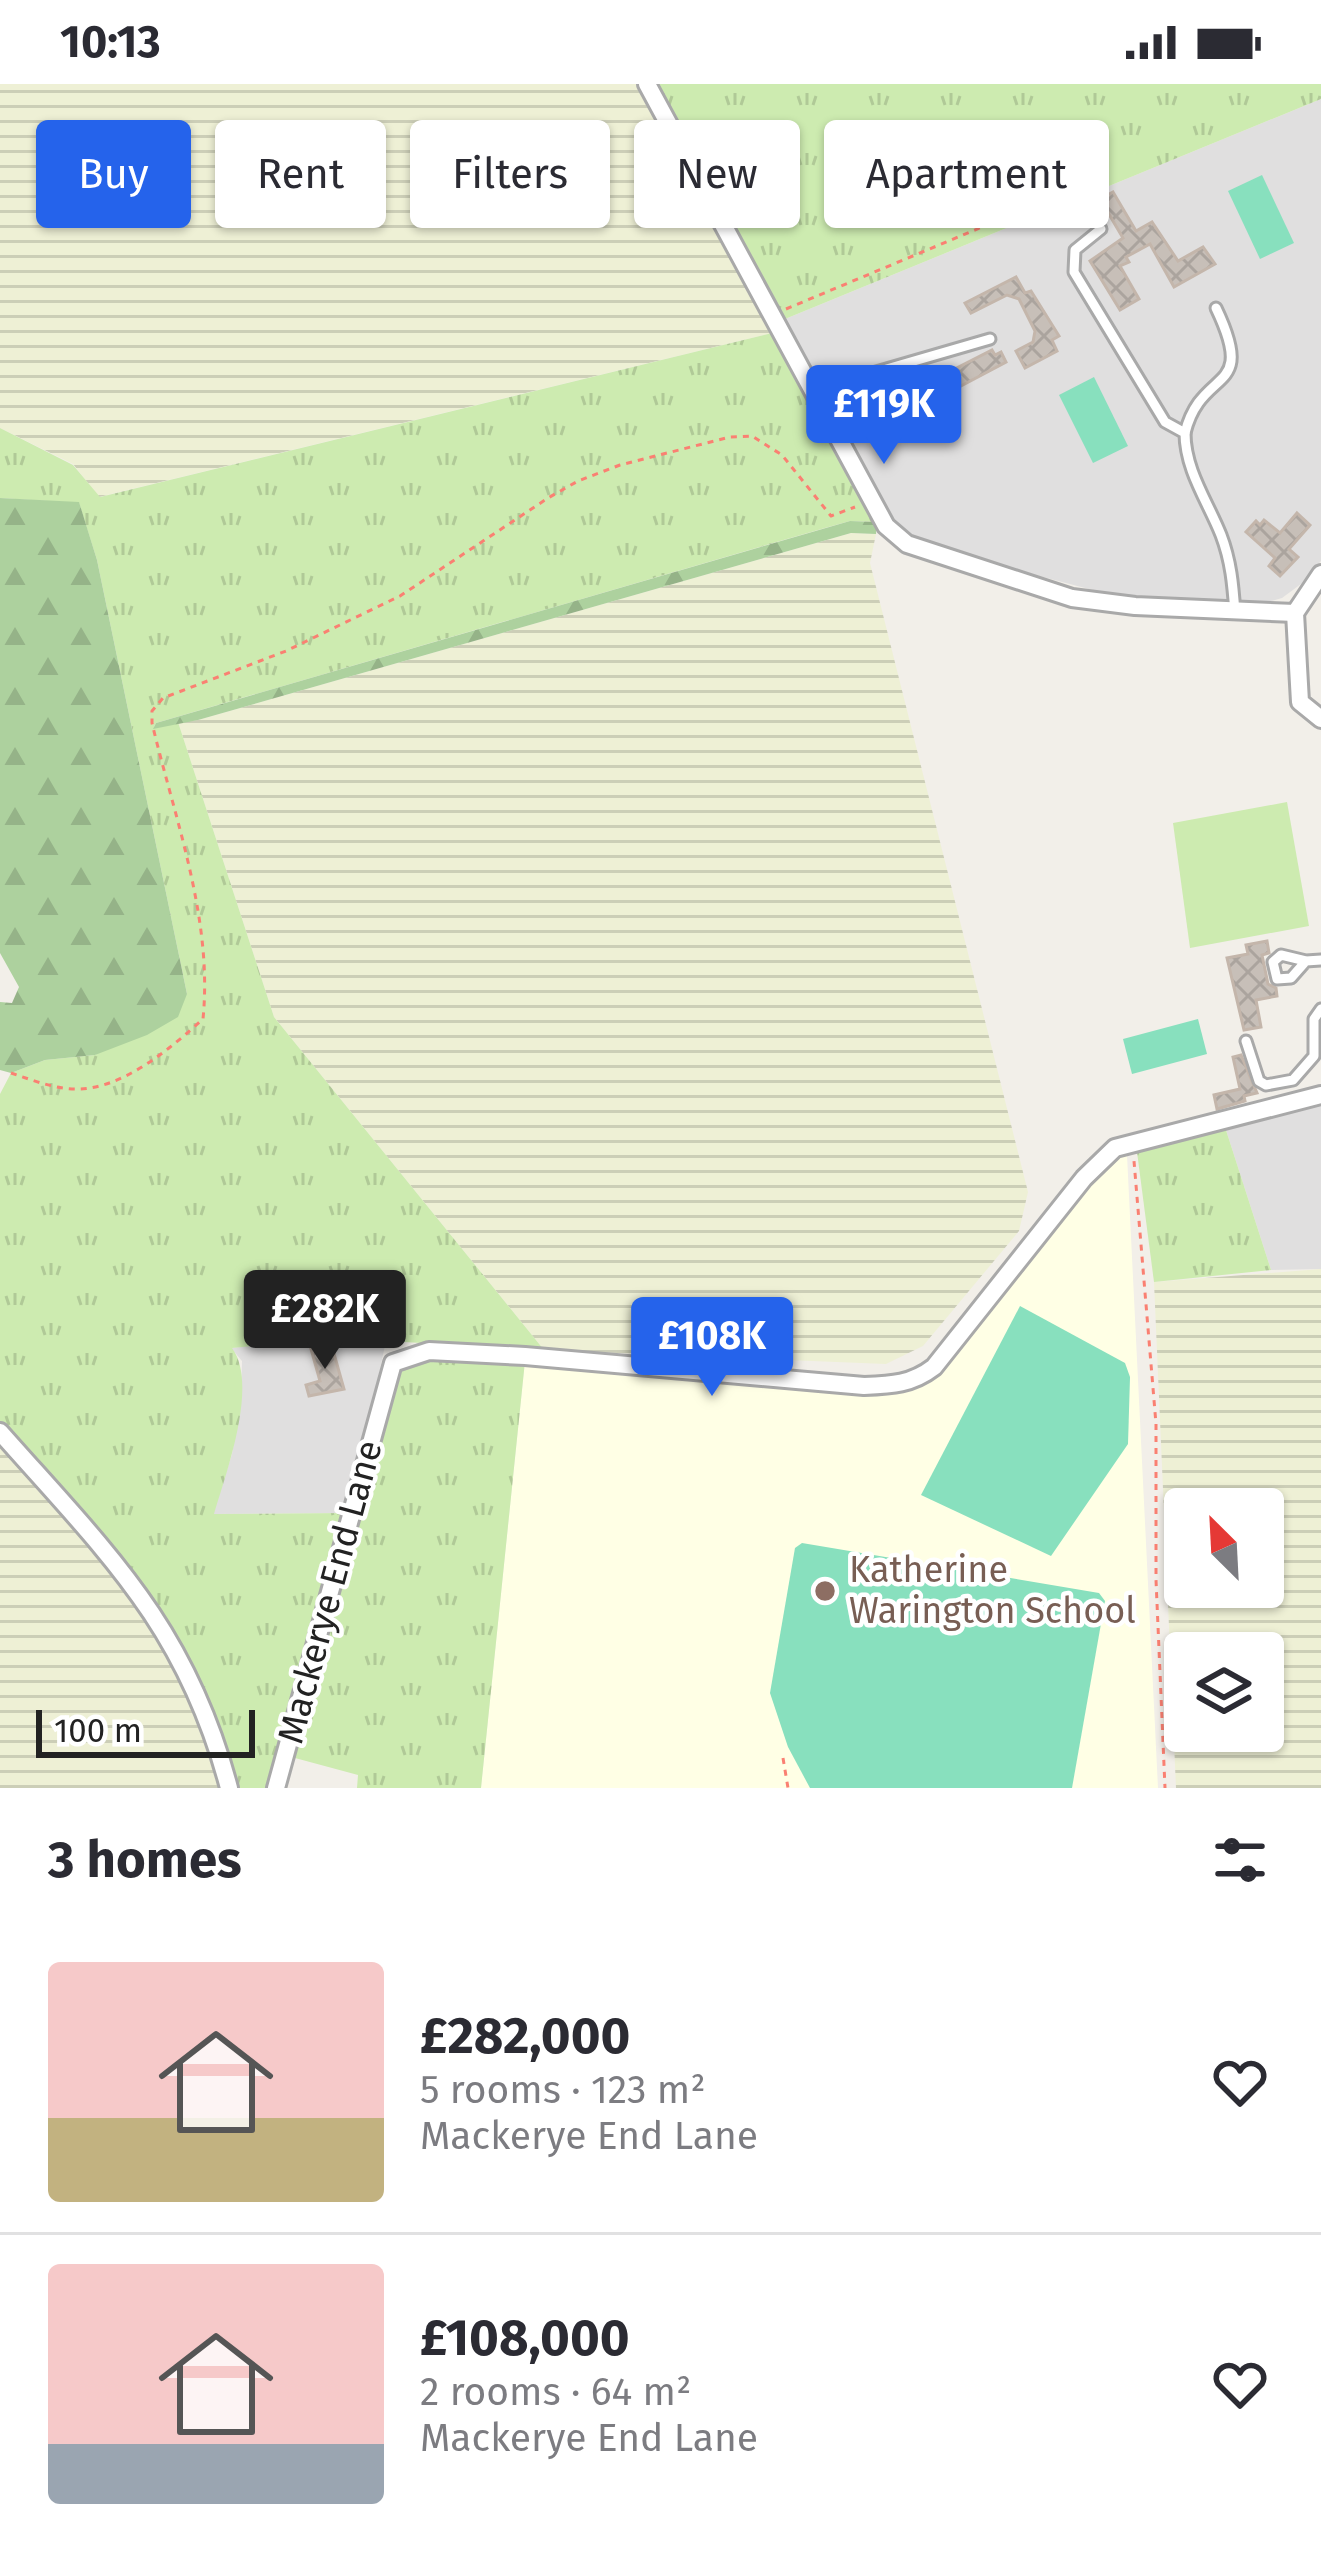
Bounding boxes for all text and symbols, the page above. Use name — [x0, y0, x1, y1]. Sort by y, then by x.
text: 10:13 — [60, 15, 161, 69]
chip: Buy — [36, 120, 191, 228]
chip: Rent — [215, 120, 386, 228]
chip: Filters — [410, 120, 610, 228]
chip: New — [634, 120, 800, 228]
chip: Apartment — [824, 120, 1109, 228]
pin: £119K — [800, 365, 968, 467]
text: £119K — [833, 381, 935, 427]
pin: £282K — [241, 1270, 409, 1372]
text: £282K — [271, 1286, 379, 1332]
pin: £108K — [628, 1297, 796, 1399]
text: £108K — [658, 1313, 766, 1359]
street label: Mackerye End Lane — [268, 1436, 392, 1748]
north arrow — [1164, 1488, 1284, 1608]
map controls — [1164, 1488, 1284, 1752]
place label: Katherine Warington School — [849, 1548, 1136, 1633]
marker: Katherine Warington School — [812, 1578, 838, 1604]
button: layers — [1164, 1632, 1284, 1752]
scale bar — [36, 1704, 255, 1757]
text: 100 m — [54, 1711, 142, 1751]
icon: filters — [1207, 1827, 1273, 1893]
text: 3 homes — [48, 1829, 242, 1891]
text: £282,000 — [420, 2005, 630, 2067]
icon: home — [144, 2010, 288, 2154]
icon: heart — [1207, 2049, 1273, 2115]
text: 5 rooms · 123 m² — [420, 2067, 706, 2113]
text: Mackerye End Lane — [420, 2113, 758, 2159]
text: £108,000 — [420, 2307, 630, 2369]
icon: home — [144, 2312, 288, 2456]
icon: heart — [1207, 2351, 1273, 2417]
text: 2 rooms · 64 m² — [420, 2369, 691, 2415]
text: Mackerye End Lane — [420, 2415, 758, 2461]

